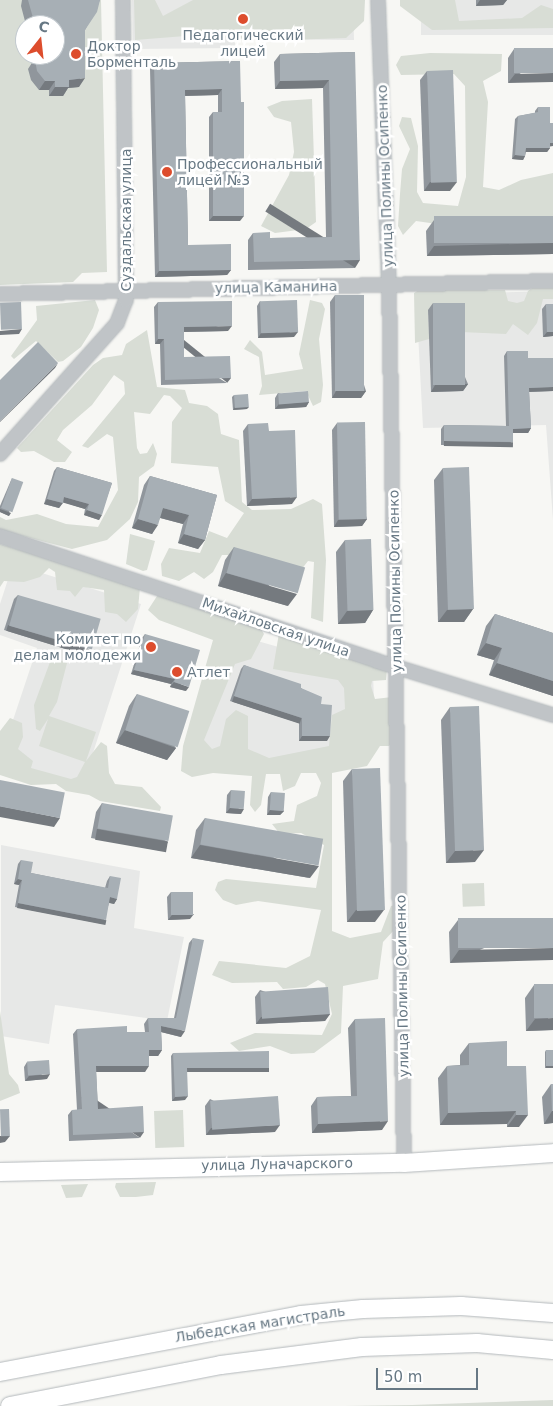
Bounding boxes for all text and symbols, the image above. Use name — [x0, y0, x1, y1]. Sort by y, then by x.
marker: Педагогический лицей — [237, 13, 249, 25]
north arrow — [15, 15, 65, 65]
text: С — [37, 17, 51, 36]
place label: Педагогический лицей — [182, 27, 304, 59]
place label: Доктор Борменталь — [87, 38, 176, 70]
marker: Доктор Борменталь — [69, 47, 83, 61]
street label: улица Полины Осипенко — [373, 85, 397, 267]
street label: Суздальская улица — [118, 148, 134, 292]
place label: Профессиональный лицей №3 — [177, 156, 323, 188]
marker: Профессиональный лицей №3 — [161, 166, 173, 178]
street label: улица Каманина — [215, 278, 337, 296]
street label: улица Полины Осипенко — [385, 490, 405, 672]
street label: Михайловская улица — [200, 594, 352, 660]
place label: Комитет по делам молодежи — [14, 631, 141, 664]
marker: Комитет по делам молодежи — [145, 641, 157, 653]
place label: Атлет — [187, 664, 230, 680]
marker: Атлет — [171, 666, 183, 678]
street label: улица Полины Осипенко — [392, 895, 412, 1077]
street label: улица Луначарского — [201, 1154, 353, 1174]
street label: Лыбедская магистраль — [174, 1302, 346, 1346]
scale bar — [378, 1358, 480, 1390]
text: 50 m — [384, 1368, 422, 1386]

